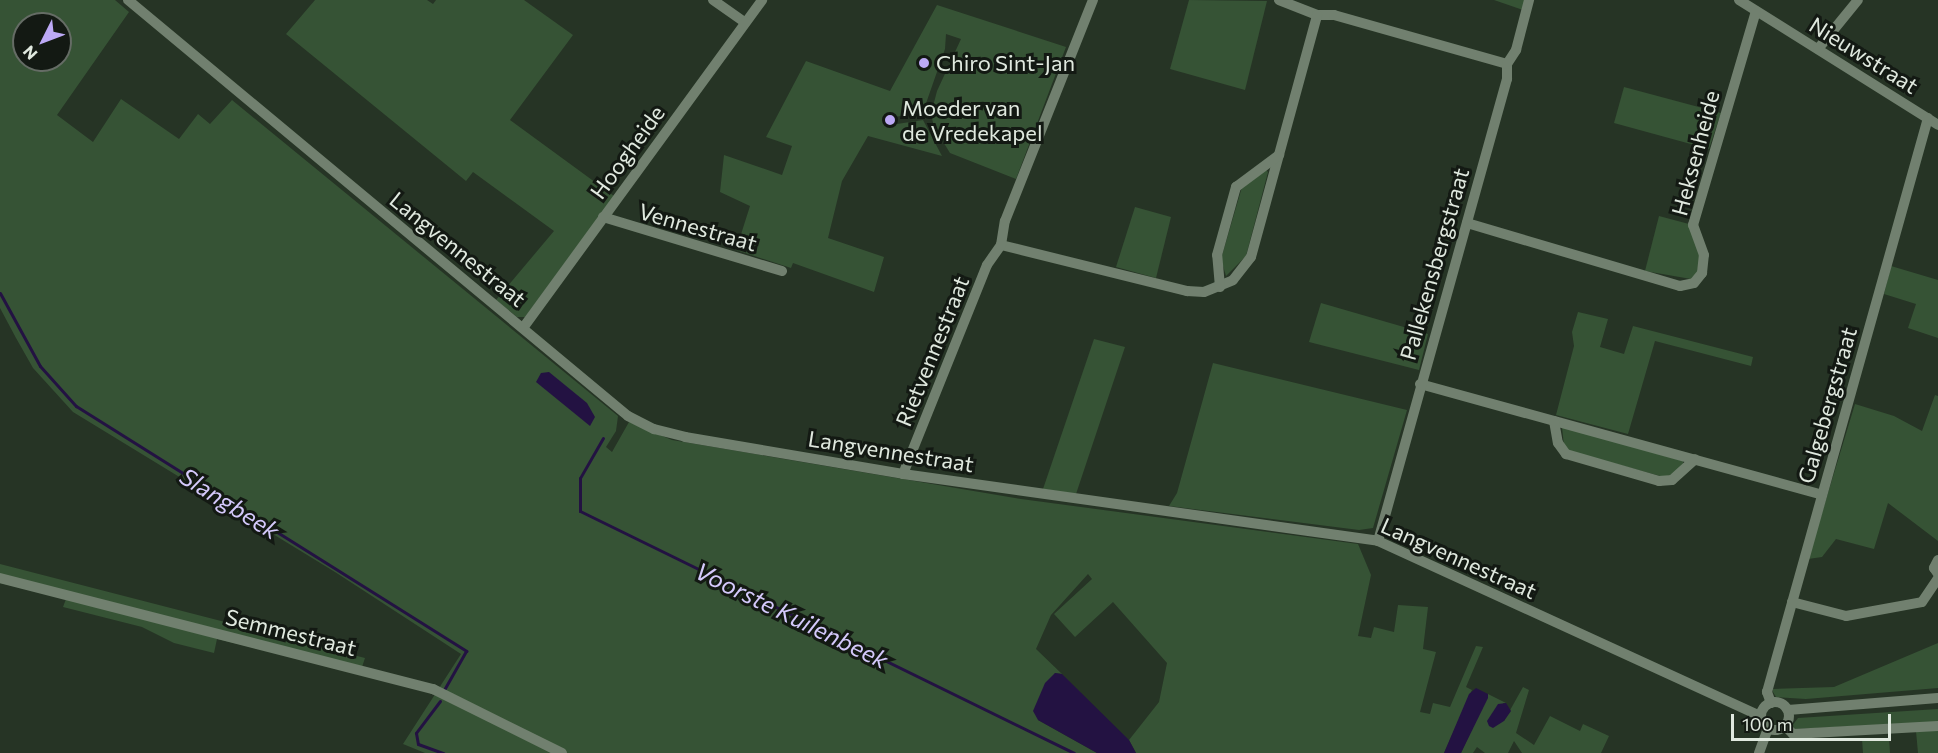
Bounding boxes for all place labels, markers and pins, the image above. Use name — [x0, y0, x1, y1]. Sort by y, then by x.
place label: Chiro Sint-Jan — [936, 50, 1075, 76]
marker: Chiro Sint-Jan — [917, 56, 931, 70]
place label: Moeder van de Vredekapel — [902, 94, 1042, 146]
marker: Moeder van de Vredekapel — [883, 113, 897, 127]

